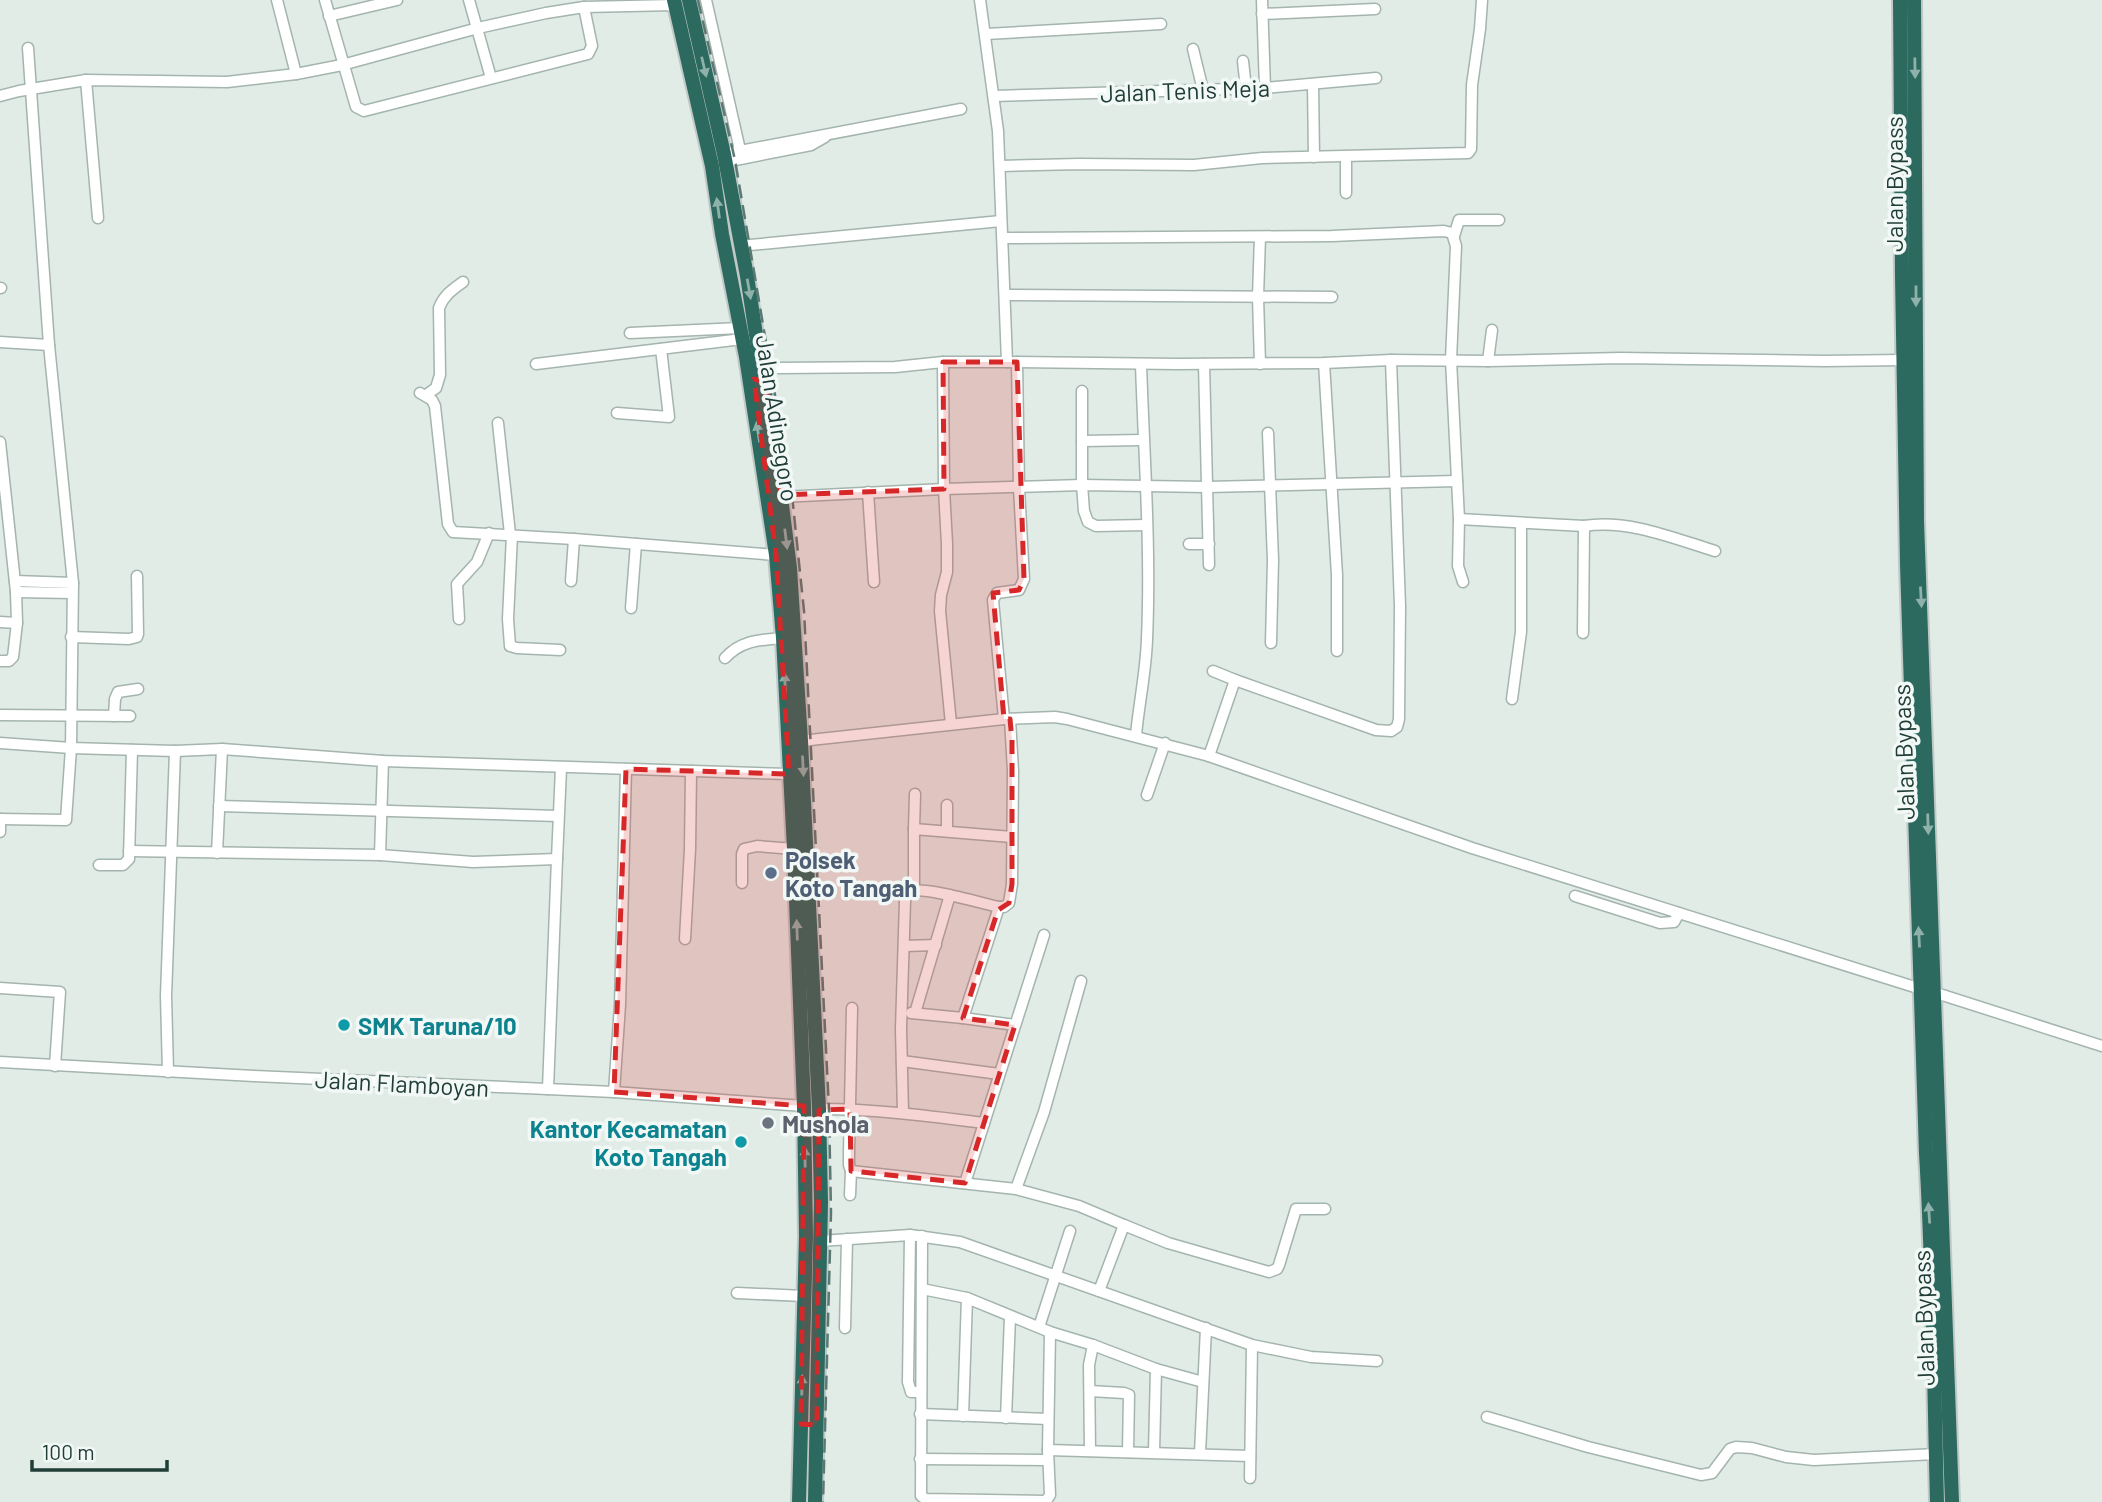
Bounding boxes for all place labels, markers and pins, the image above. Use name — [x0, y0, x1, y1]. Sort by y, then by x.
place label: Polsek Koto Tangah — [785, 845, 917, 902]
marker: Polsek Koto Tangah — [763, 865, 779, 881]
place label: SMK Taruna/10 — [358, 1011, 517, 1040]
marker: SMK Taruna/10 — [336, 1017, 352, 1033]
place label: Mushola — [782, 1109, 869, 1138]
place label: Kantor Kecamatan Koto Tangah — [530, 1114, 727, 1171]
marker: Mushola — [760, 1115, 776, 1131]
marker: Kantor Kecamatan Koto Tangah — [733, 1134, 749, 1150]

